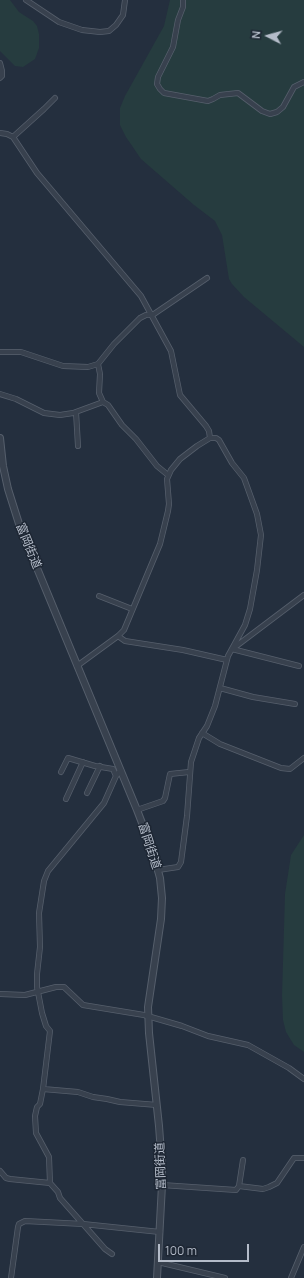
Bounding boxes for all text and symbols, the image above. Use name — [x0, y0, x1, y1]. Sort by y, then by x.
north arrow — [248, 16, 288, 56]
text: N — [248, 30, 263, 39]
street label: 富岡街道 — [12, 521, 44, 571]
street label: 富岡街道 — [135, 821, 163, 871]
street label: 富岡街道 — [153, 1142, 169, 1190]
scale bar — [160, 1236, 251, 1262]
text: 100 m — [165, 1242, 197, 1259]

